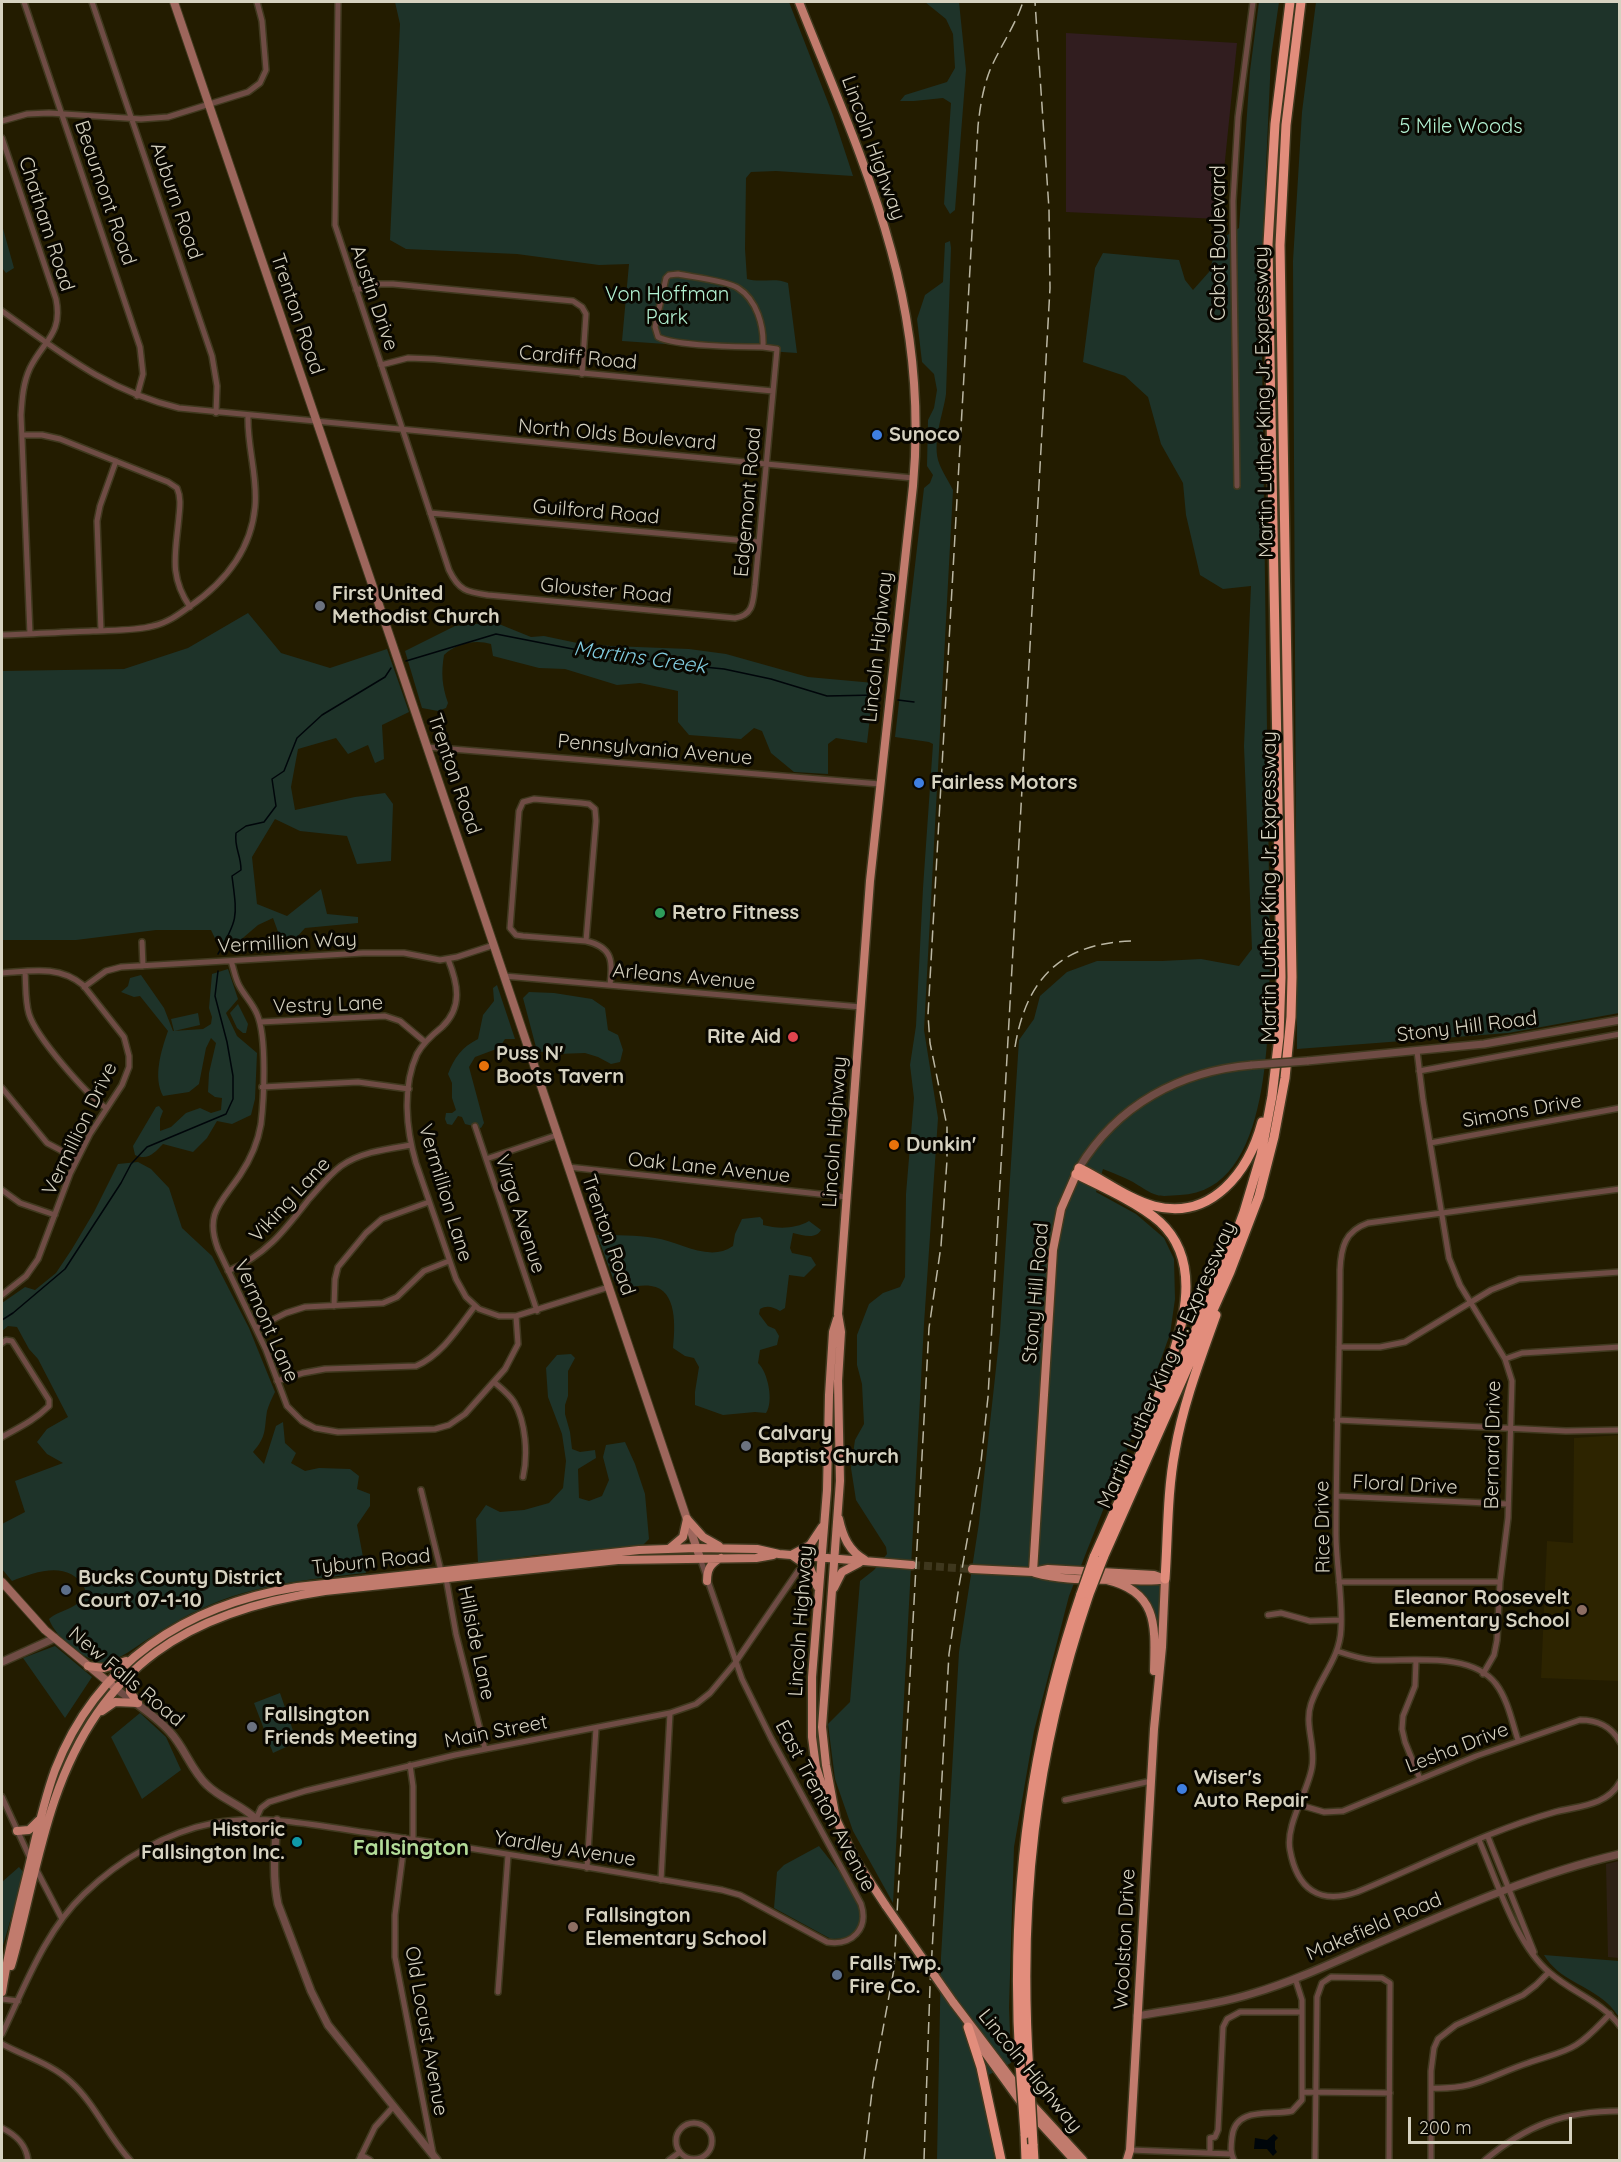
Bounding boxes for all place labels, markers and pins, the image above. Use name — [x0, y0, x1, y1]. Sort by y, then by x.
place label: Sunoco — [889, 423, 960, 447]
marker: Sunoco — [870, 428, 884, 442]
place label: First United Methodist Church — [332, 582, 500, 629]
marker: First United Methodist Church — [313, 599, 327, 613]
place label: Fairless Motors — [931, 771, 1077, 795]
marker: Fairless Motors — [912, 776, 926, 790]
place label: Retro Fitness — [672, 901, 799, 925]
marker: Retro Fitness — [653, 906, 667, 920]
place label: Rite Aid — [707, 1025, 781, 1049]
marker: Rite Aid — [786, 1030, 800, 1044]
place label: Puss N' Boots Tavern — [496, 1042, 624, 1089]
marker: Puss N' Boots Tavern — [477, 1059, 491, 1073]
place label: Dunkin' — [906, 1133, 976, 1157]
marker: Dunkin' — [887, 1138, 901, 1152]
place label: Calvary Baptist Church — [758, 1422, 899, 1469]
marker: Calvary Baptist Church — [739, 1439, 753, 1453]
place label: Bucks County District Court 07-1-10 — [78, 1566, 283, 1613]
marker: Bucks County District Court 07-1-10 — [59, 1583, 73, 1597]
place label: Eleanor Roosevelt Elementary School — [1388, 1586, 1570, 1633]
marker: Eleanor Roosevelt Elementary School — [1575, 1603, 1589, 1617]
place label: Fallsington Friends Meeting — [264, 1703, 418, 1750]
marker: Fallsington Friends Meeting — [245, 1720, 259, 1734]
place label: Wiser's Auto Repair — [1194, 1766, 1308, 1813]
marker: Wiser's Auto Repair — [1175, 1782, 1189, 1796]
place label: Historic Fallsington Inc. — [141, 1818, 285, 1865]
marker: Historic Fallsington Inc. — [290, 1835, 304, 1849]
place label: Fallsington Elementary School — [585, 1904, 767, 1951]
marker: Fallsington Elementary School — [566, 1920, 580, 1934]
place label: Falls Twp. Fire Co. — [849, 1952, 941, 1999]
marker: Falls Twp. Fire Co. — [830, 1968, 844, 1982]

